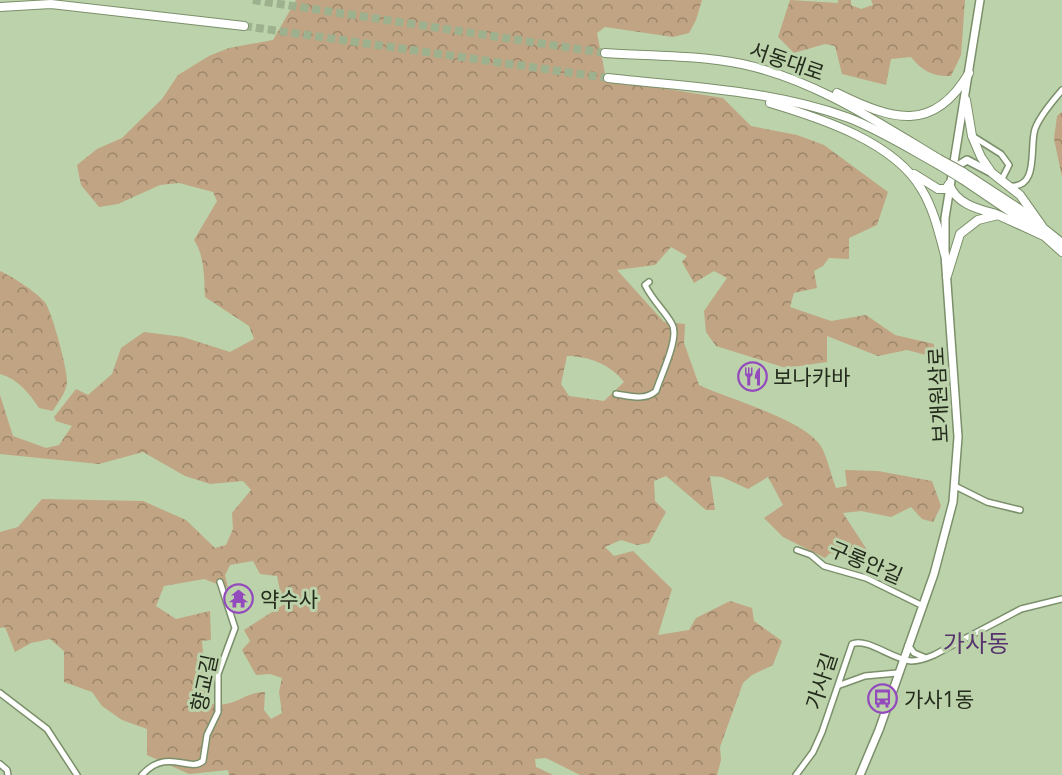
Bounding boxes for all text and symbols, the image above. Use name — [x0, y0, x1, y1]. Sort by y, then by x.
street label: 서동대로 — [746, 35, 828, 87]
street label: 보개원삼로 — [921, 346, 955, 444]
restaurant icon: 보나카바 — [736, 361, 768, 393]
place label: 보나카바 — [773, 363, 850, 391]
street label: 구롱안길 — [825, 534, 907, 590]
temple icon: 약수사 — [223, 583, 255, 615]
place label: 약수사 — [260, 585, 318, 613]
district label: 가사동 — [943, 626, 1009, 659]
street label: 가사길 — [799, 649, 843, 713]
street label: 향교길 — [184, 652, 224, 714]
bus stop icon: 가사1동 — [867, 683, 899, 715]
place label: 가사1동 — [904, 685, 974, 713]

